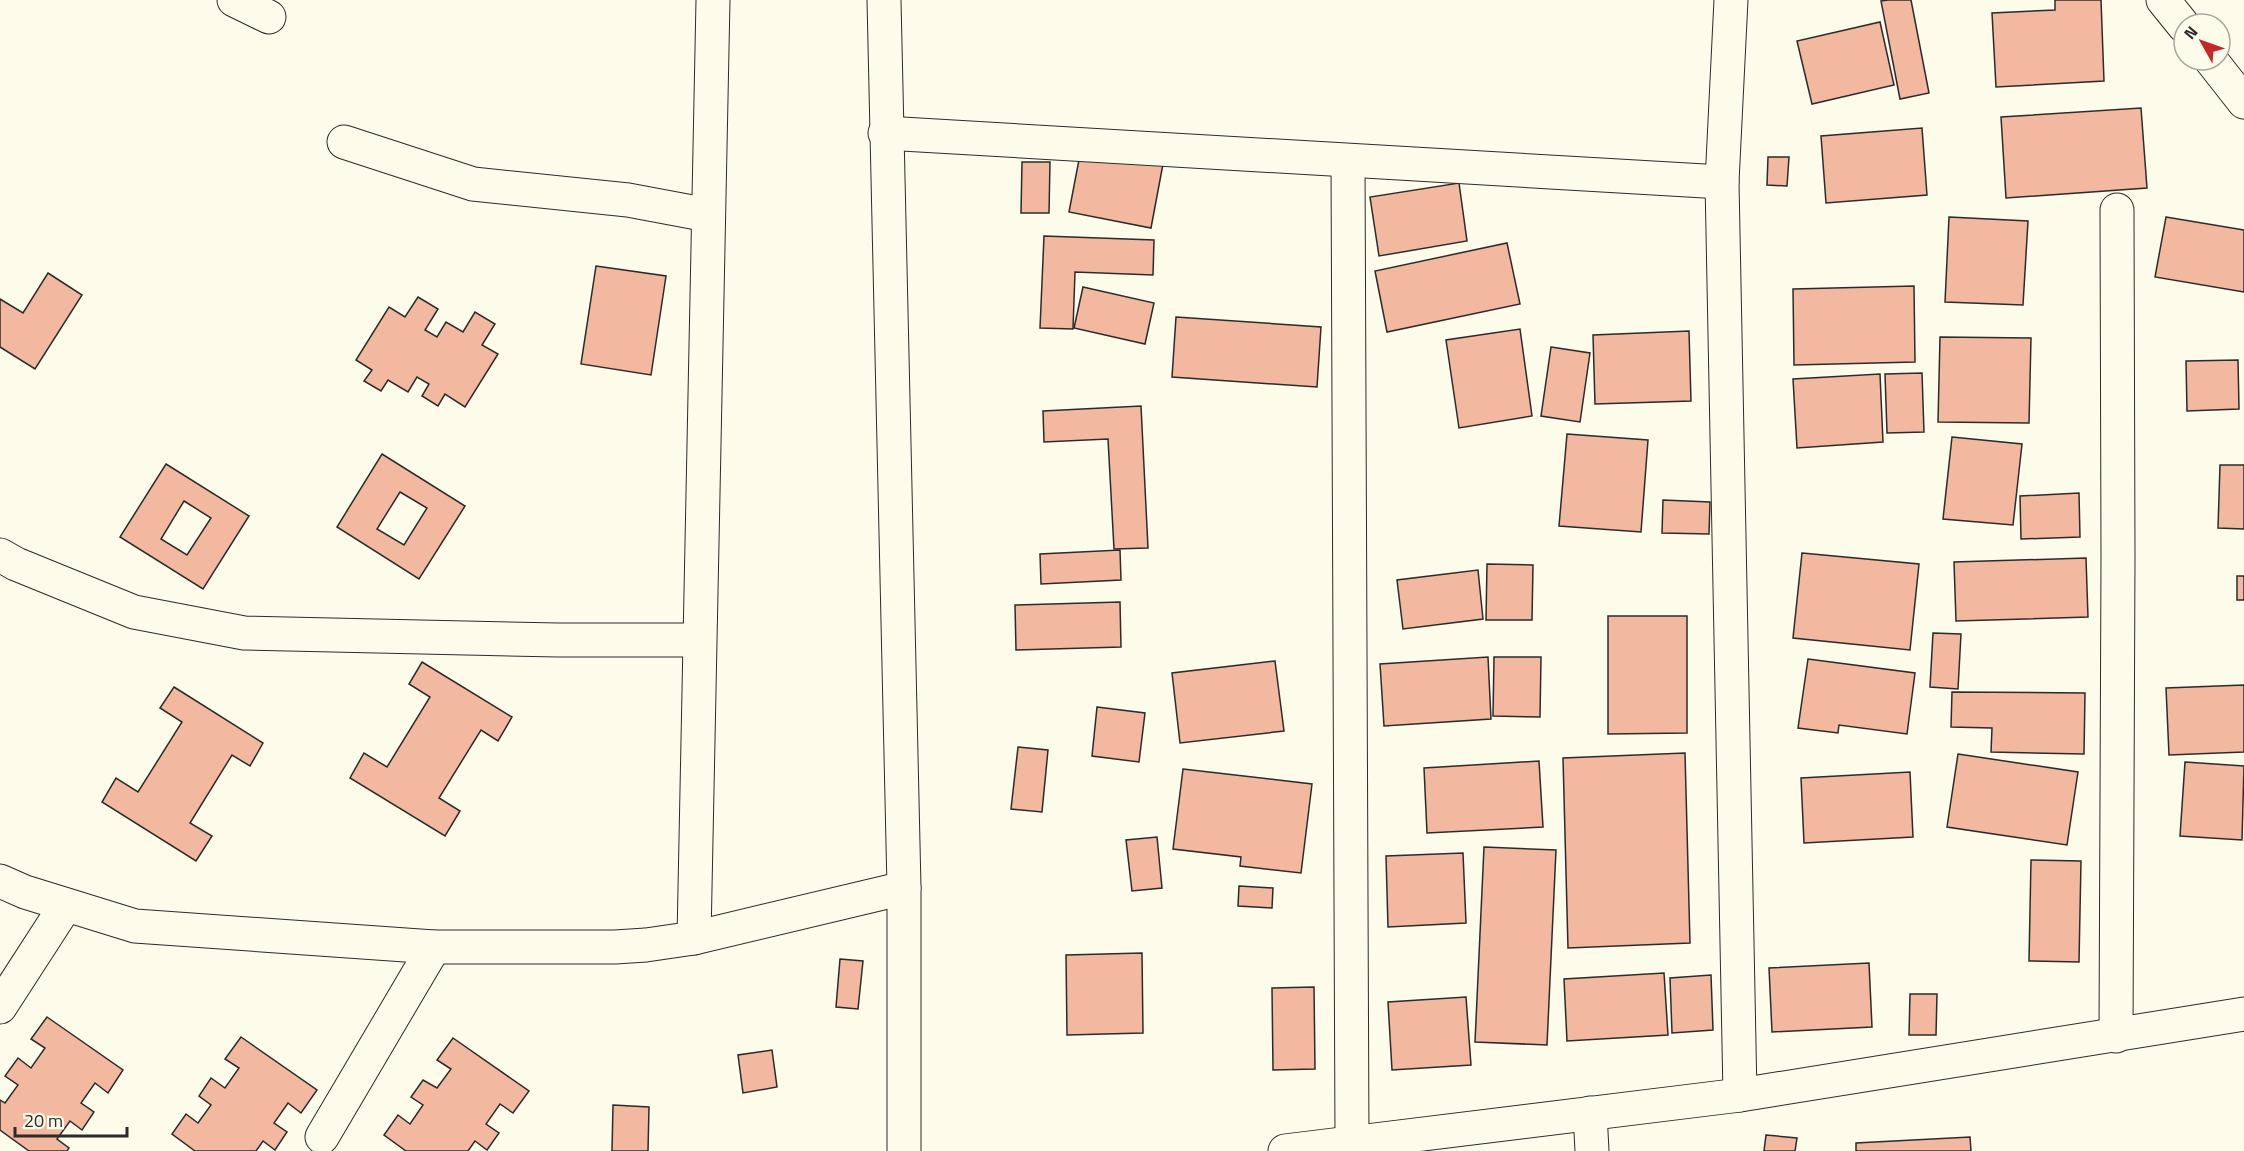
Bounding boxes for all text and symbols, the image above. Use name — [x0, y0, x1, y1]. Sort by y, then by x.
north arrow — [2172, 12, 2232, 72]
text: N — [2178, 20, 2203, 44]
scale bar — [15, 1100, 128, 1138]
text: 20 m — [24, 1107, 63, 1134]

